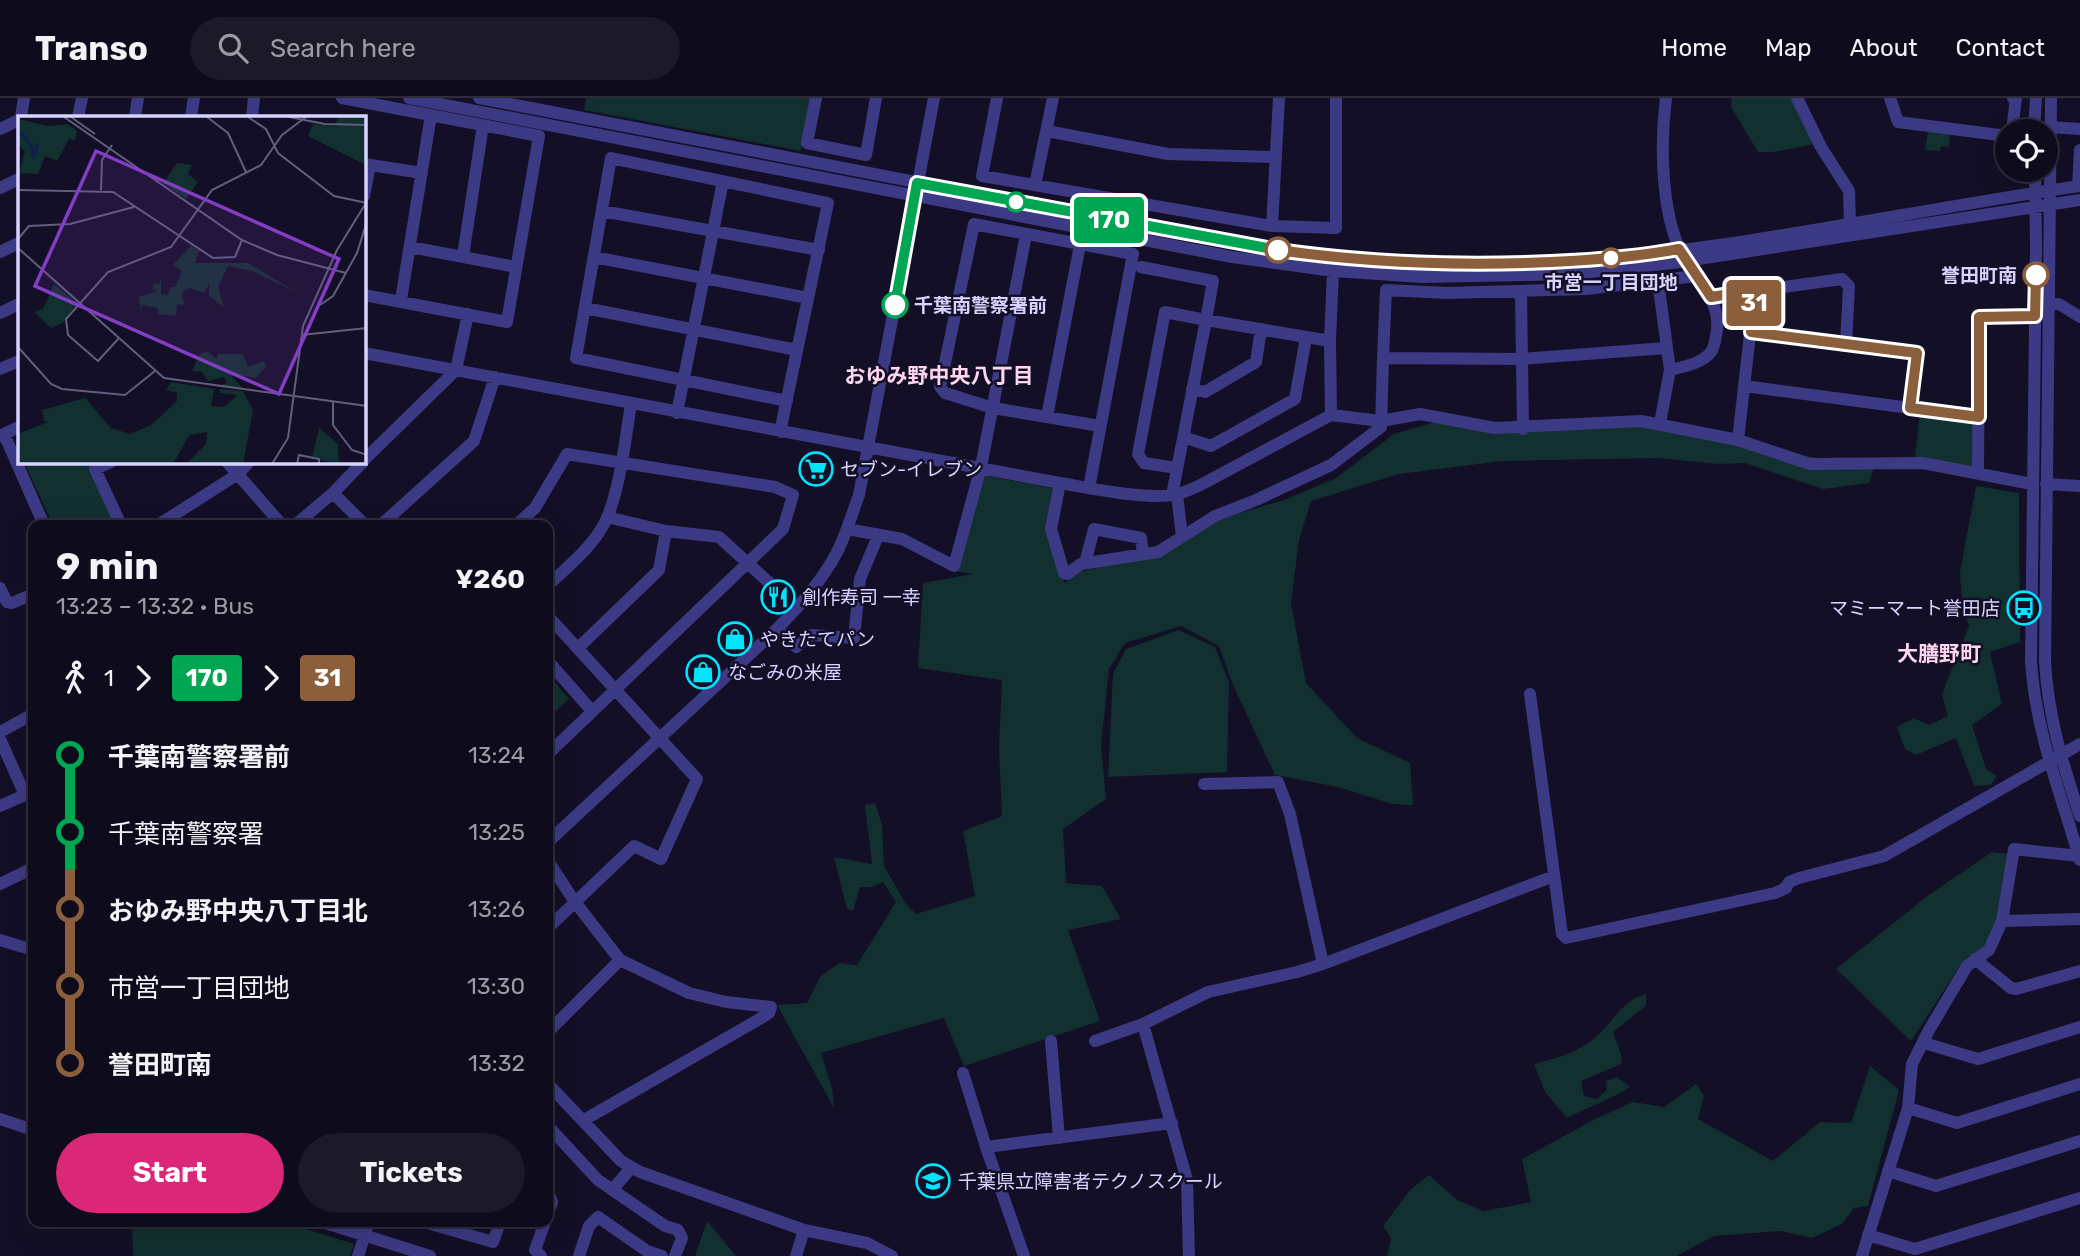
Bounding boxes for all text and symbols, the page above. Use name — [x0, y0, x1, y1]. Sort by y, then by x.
search box — [190, 17, 680, 80]
text: Transo — [35, 29, 148, 68]
icon: search — [214, 29, 252, 67]
text: Search here — [270, 33, 416, 64]
text: Home — [1661, 34, 1727, 62]
text: Map — [1765, 34, 1812, 62]
text: About — [1850, 34, 1918, 62]
text: Contact — [1956, 34, 2045, 62]
inset map — [18, 116, 366, 464]
map controls — [1995, 119, 2058, 182]
button: locate — [1995, 119, 2058, 182]
unlabelled marker — [1006, 192, 1026, 212]
line badge: 170 — [1069, 197, 1149, 243]
text: 170 — [1088, 206, 1130, 234]
unlabelled marker — [1265, 237, 1291, 263]
marker: 市営一丁目団地 — [1601, 248, 1621, 268]
marker: 誉田町南 — [2023, 262, 2049, 288]
place label: 誉田町南 — [1941, 264, 2017, 287]
place label: 市営一丁目団地 — [1544, 271, 1678, 294]
line badge: 31 — [1722, 280, 1786, 326]
text: 31 — [1740, 289, 1768, 317]
marker: 千葉南警察署前 — [882, 292, 908, 318]
place label: 千葉南警察署前 — [914, 294, 1047, 317]
district label: おゆみ野中央八丁目 — [845, 363, 1034, 388]
supermarket icon: セブン-イレブン — [797, 450, 835, 488]
place label: セブン-イレブン — [840, 458, 982, 481]
text: 9 min — [56, 543, 159, 589]
text: ¥260 — [456, 564, 525, 595]
restaurant icon: 創作寿司 一幸 — [759, 578, 797, 616]
place label: 創作寿司 一幸 — [802, 586, 921, 609]
bus stop icon: マミーマート誉田店 — [2005, 589, 2043, 627]
text: 13:23 – 13:32 · Bus — [56, 592, 254, 620]
place label: マミーマート誉田店 — [1829, 597, 2000, 620]
shop icon: やきたてパン — [716, 620, 754, 658]
place label: やきたてパン — [760, 628, 875, 651]
district label: 大膳野町 — [1897, 641, 1981, 666]
shop icon: なごみの米屋 — [684, 653, 722, 691]
icon: walk — [56, 659, 94, 697]
icon: forward — [124, 659, 162, 697]
icon: forward — [252, 659, 290, 697]
place label: なごみの米屋 — [728, 661, 842, 684]
text: 1 — [104, 664, 114, 692]
text: 170 — [186, 664, 228, 692]
text: 31 — [314, 664, 341, 692]
text: 13:24 — [468, 741, 525, 769]
text: 千葉南警察署前 — [108, 742, 290, 773]
text: 13:25 — [468, 818, 525, 846]
text: 千葉南警察署 — [108, 819, 264, 850]
text: 13:26 — [468, 895, 525, 923]
text: おゆみ野中央八丁目北 — [108, 896, 368, 927]
text: 13:30 — [467, 972, 525, 1000]
text: 市営一丁目団地 — [108, 973, 290, 1004]
text: 13:32 — [468, 1049, 525, 1077]
text: 誉田町南 — [108, 1050, 212, 1081]
button: Start — [56, 1133, 284, 1213]
button: Tickets — [298, 1133, 525, 1213]
school or university icon: 千葉県立障害者テクノスクール — [914, 1162, 952, 1200]
place label: 千葉県立障害者テクノスクール — [958, 1170, 1223, 1193]

